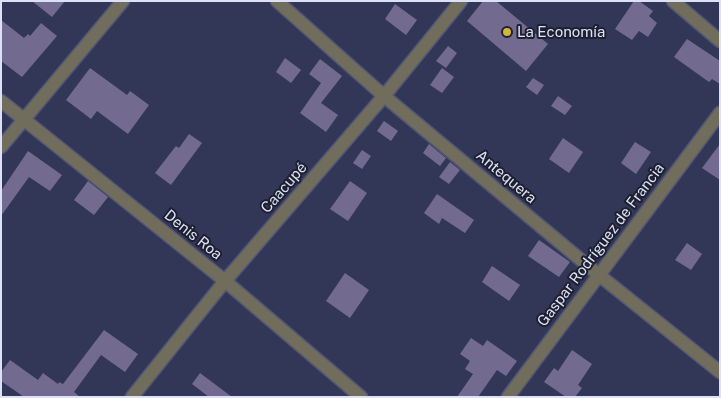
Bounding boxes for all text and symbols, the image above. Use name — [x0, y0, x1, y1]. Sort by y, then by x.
place label: La Economía — [517, 23, 605, 41]
marker: La Economía — [501, 26, 513, 38]
street label: Antequera — [472, 147, 540, 207]
street label: Caacupé — [257, 159, 311, 217]
street label: Gaspar Rodríguez de Francia — [534, 160, 668, 330]
street label: Denis Roa — [160, 206, 226, 264]

